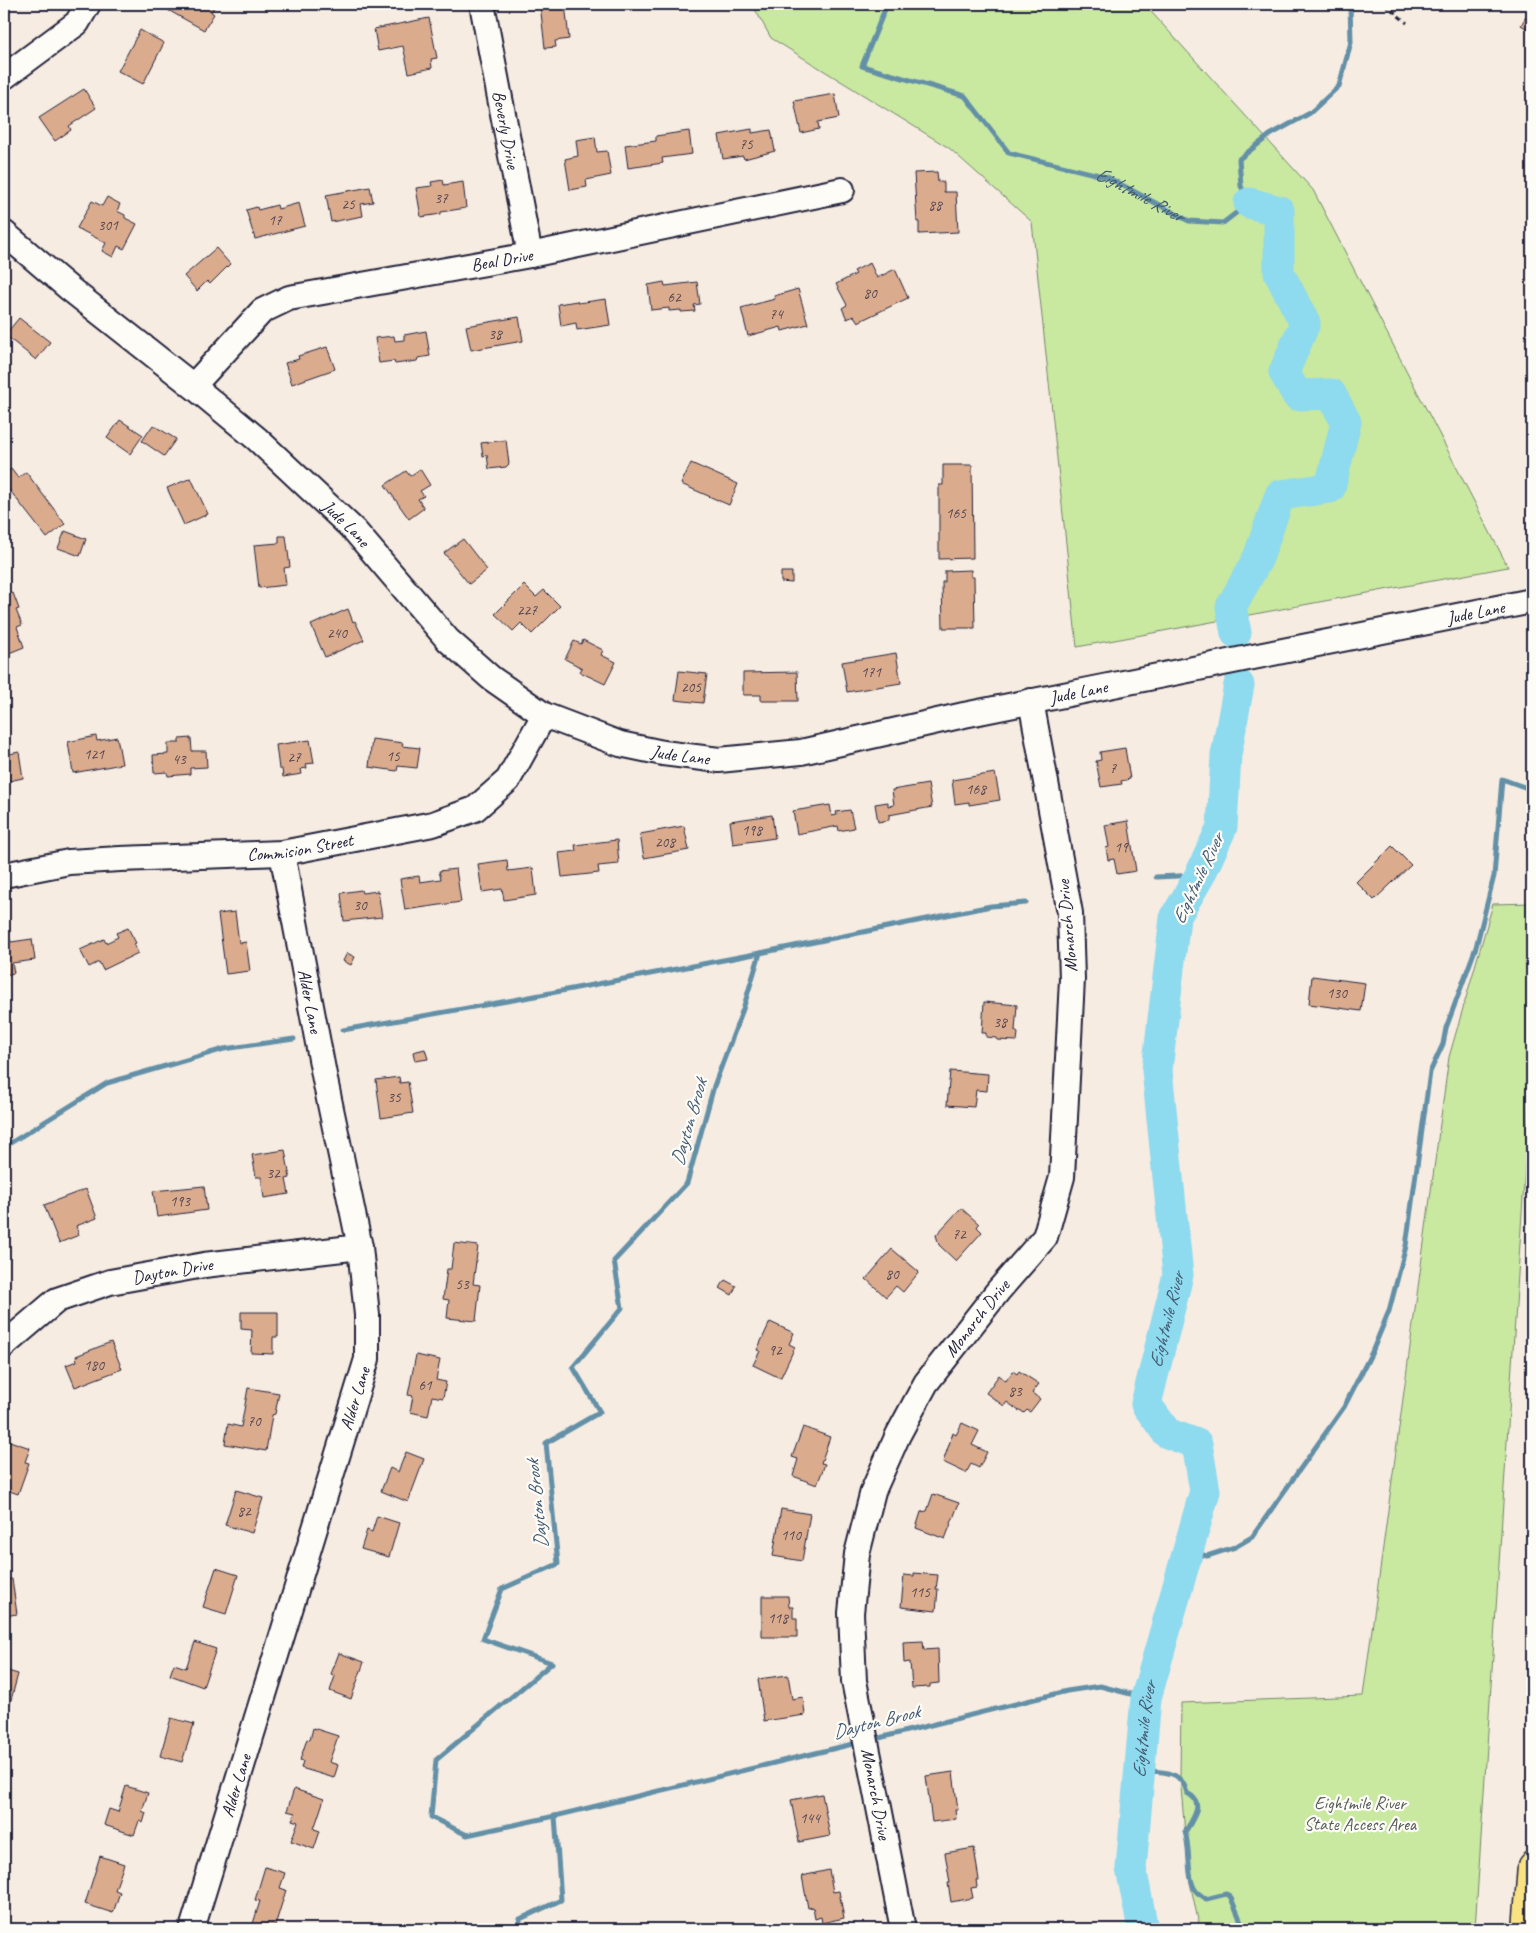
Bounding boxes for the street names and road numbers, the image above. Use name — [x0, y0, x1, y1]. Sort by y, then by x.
street label: Beverly Drive — [488, 89, 524, 172]
street label: Beal Drive — [469, 244, 535, 276]
street label: Jude Lane — [317, 494, 375, 552]
street label: Jude Lane — [1444, 596, 1507, 629]
street label: Jude Lane — [1047, 675, 1110, 709]
street label: Jude Lane — [649, 740, 712, 770]
street label: Commision Street — [247, 828, 357, 865]
street label: Monarch Drive — [1052, 878, 1082, 973]
street label: Alder Lane — [293, 967, 327, 1036]
street label: Dayton Drive — [131, 1253, 215, 1289]
street label: Monarch Drive — [940, 1274, 1015, 1361]
street label: Alder Lane — [335, 1363, 375, 1433]
street label: Monarch Drive — [856, 1746, 896, 1843]
street label: Alder Lane — [216, 1750, 256, 1820]

